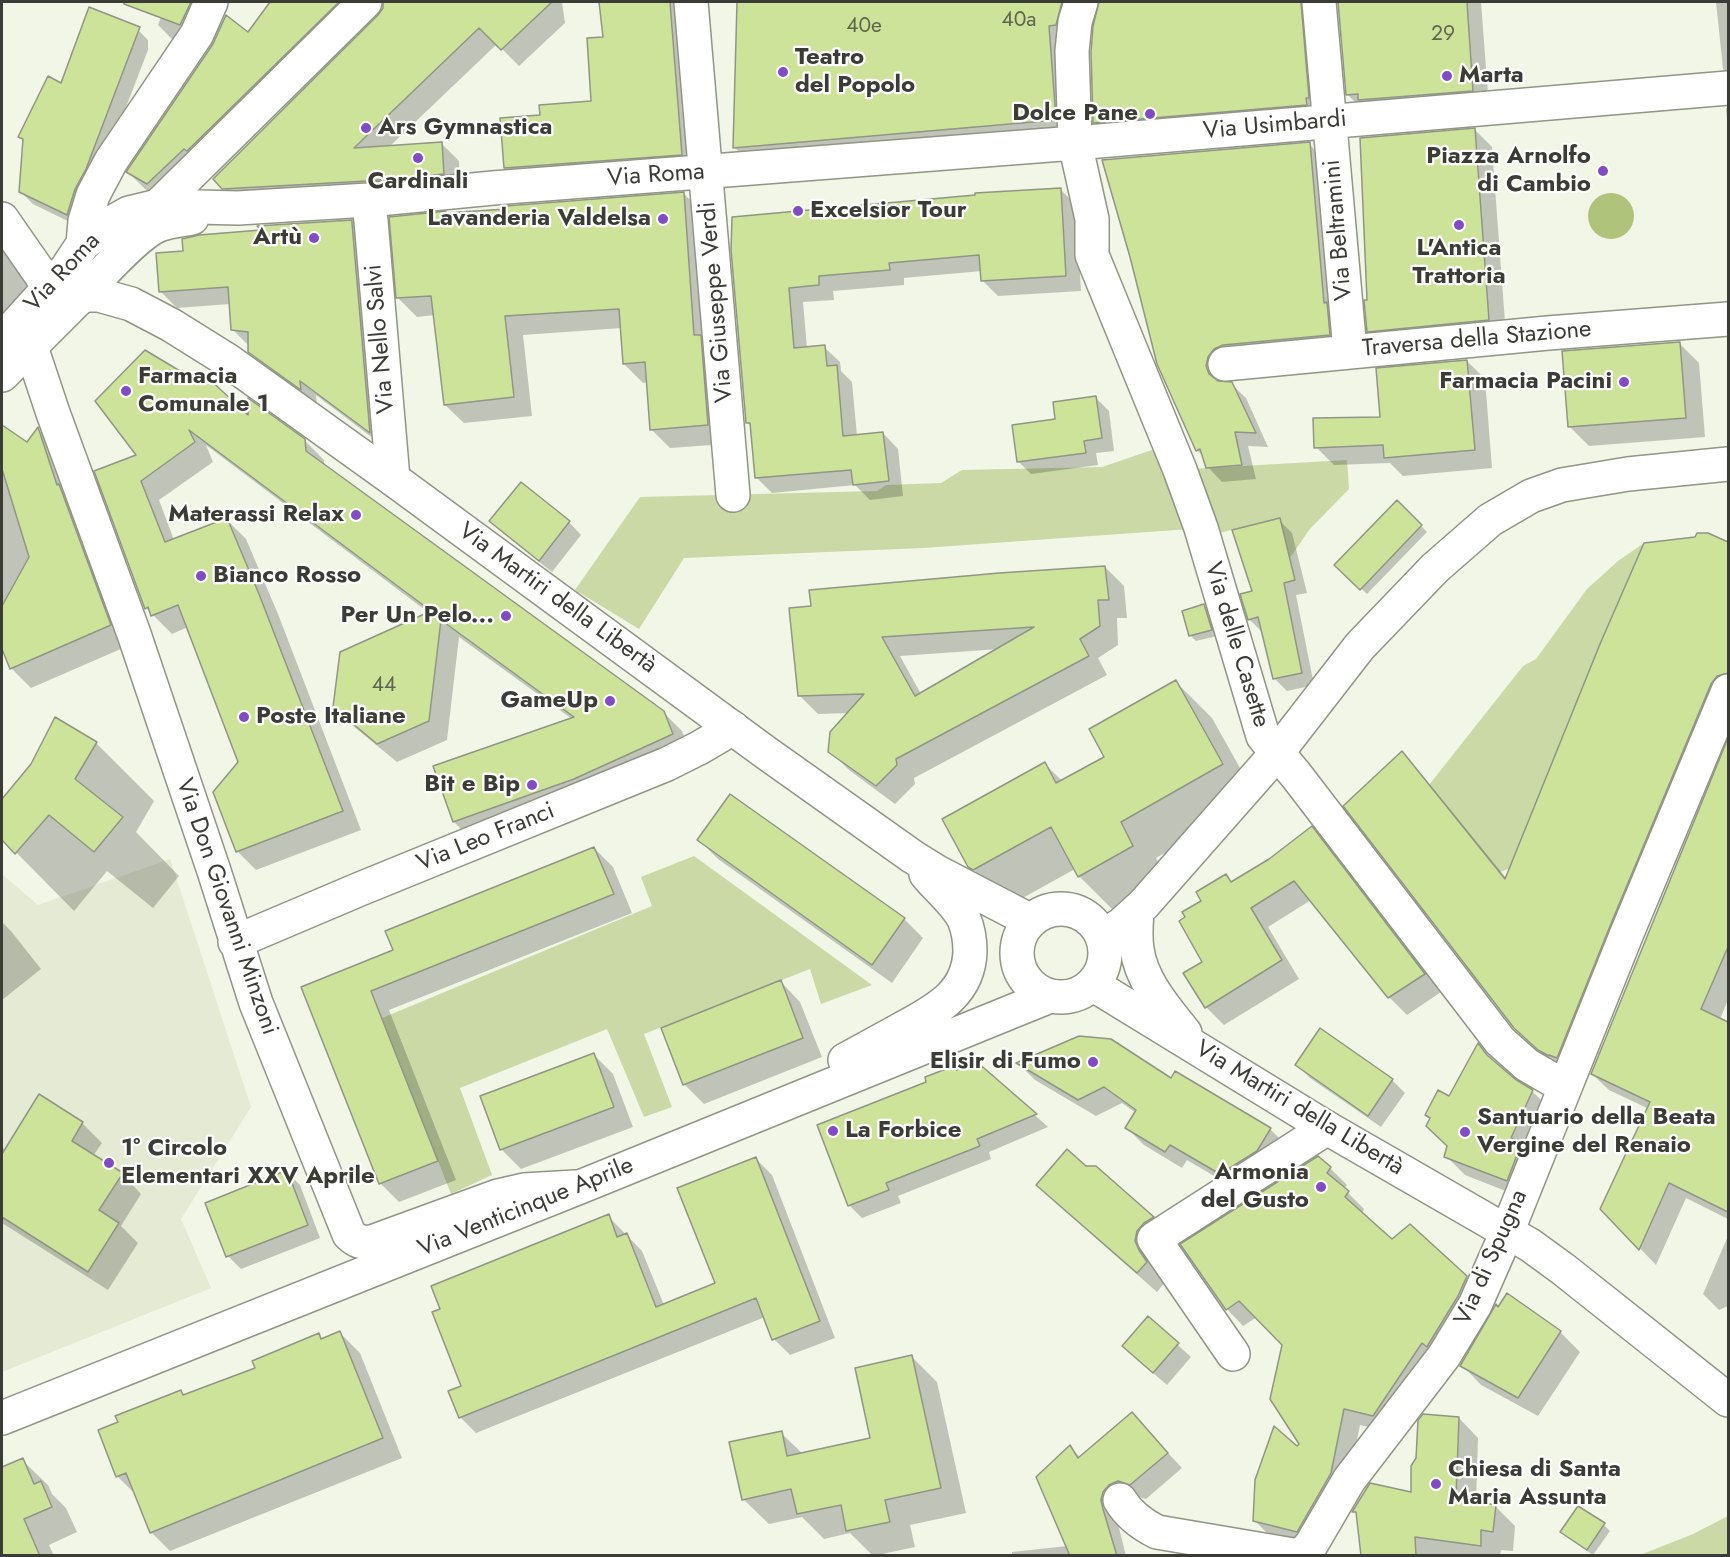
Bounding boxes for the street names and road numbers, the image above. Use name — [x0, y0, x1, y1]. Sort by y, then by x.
street label: Via Usimbardi — [1202, 105, 1348, 147]
street label: Via Roma — [606, 158, 706, 194]
street label: Via Beltramini — [1318, 158, 1360, 302]
street label: Via Giuseppe Verdi — [694, 200, 740, 404]
street label: Via Roma — [19, 227, 107, 319]
street label: Via Nello Salvi — [360, 263, 402, 415]
street label: Traversa della Stazione — [1361, 316, 1593, 364]
street label: Via Martiri della Libertà — [452, 517, 662, 681]
street label: Via delle Casette — [1197, 559, 1275, 731]
street label: Via Don Giovanni Minzoni — [169, 775, 283, 1039]
street label: Via Leo Franci — [413, 797, 559, 879]
street label: Via Martiri della Libertà — [1189, 1035, 1409, 1183]
street label: Via Venticinque Aprile — [414, 1152, 638, 1264]
street label: Via di Spugna — [1449, 1186, 1535, 1330]

